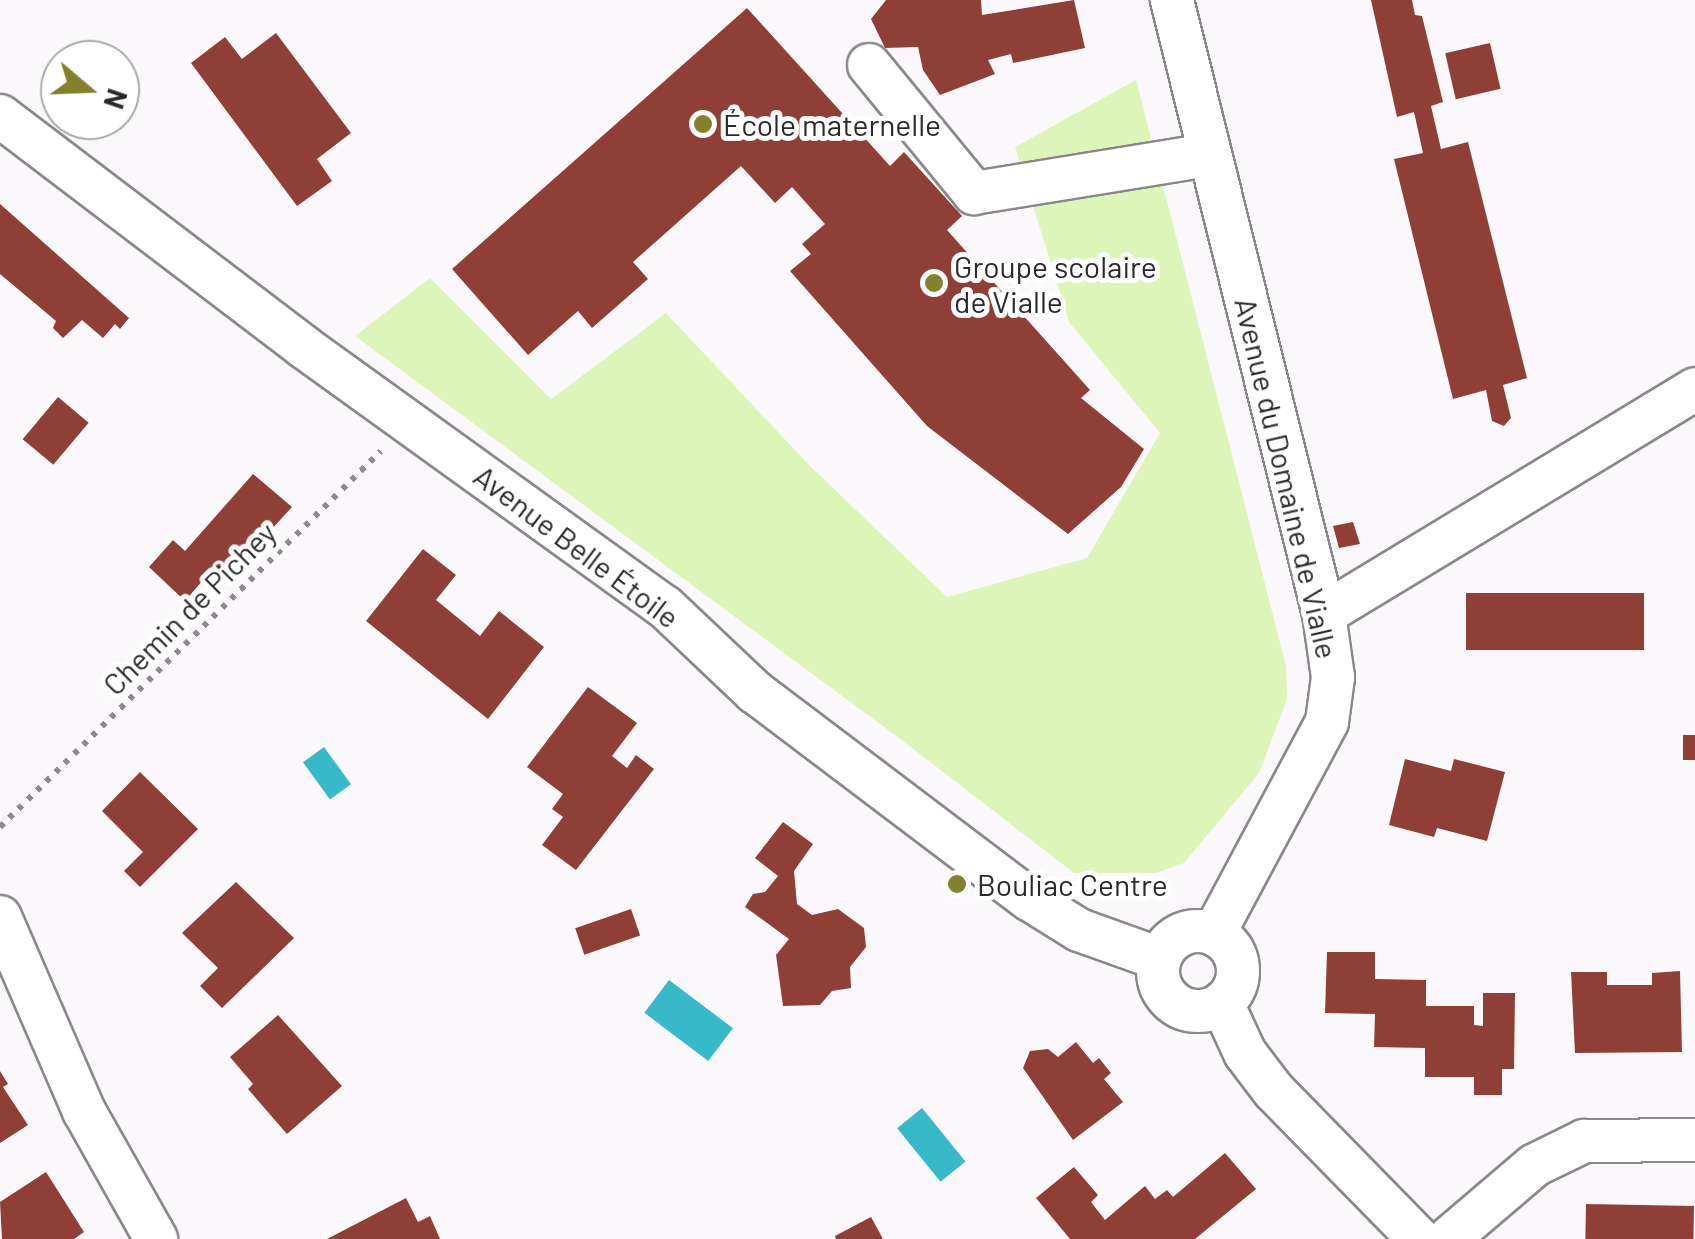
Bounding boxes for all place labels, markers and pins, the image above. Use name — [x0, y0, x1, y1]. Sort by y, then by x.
place label: École maternelle — [723, 106, 941, 142]
marker: École maternelle — [692, 113, 714, 135]
place label: Groupe scolaire de Vialle — [954, 248, 1157, 318]
marker: Groupe scolaire de Vialle — [923, 272, 945, 294]
place label: Bouliac Centre — [977, 866, 1168, 902]
marker: Bouliac Centre — [946, 873, 968, 895]

